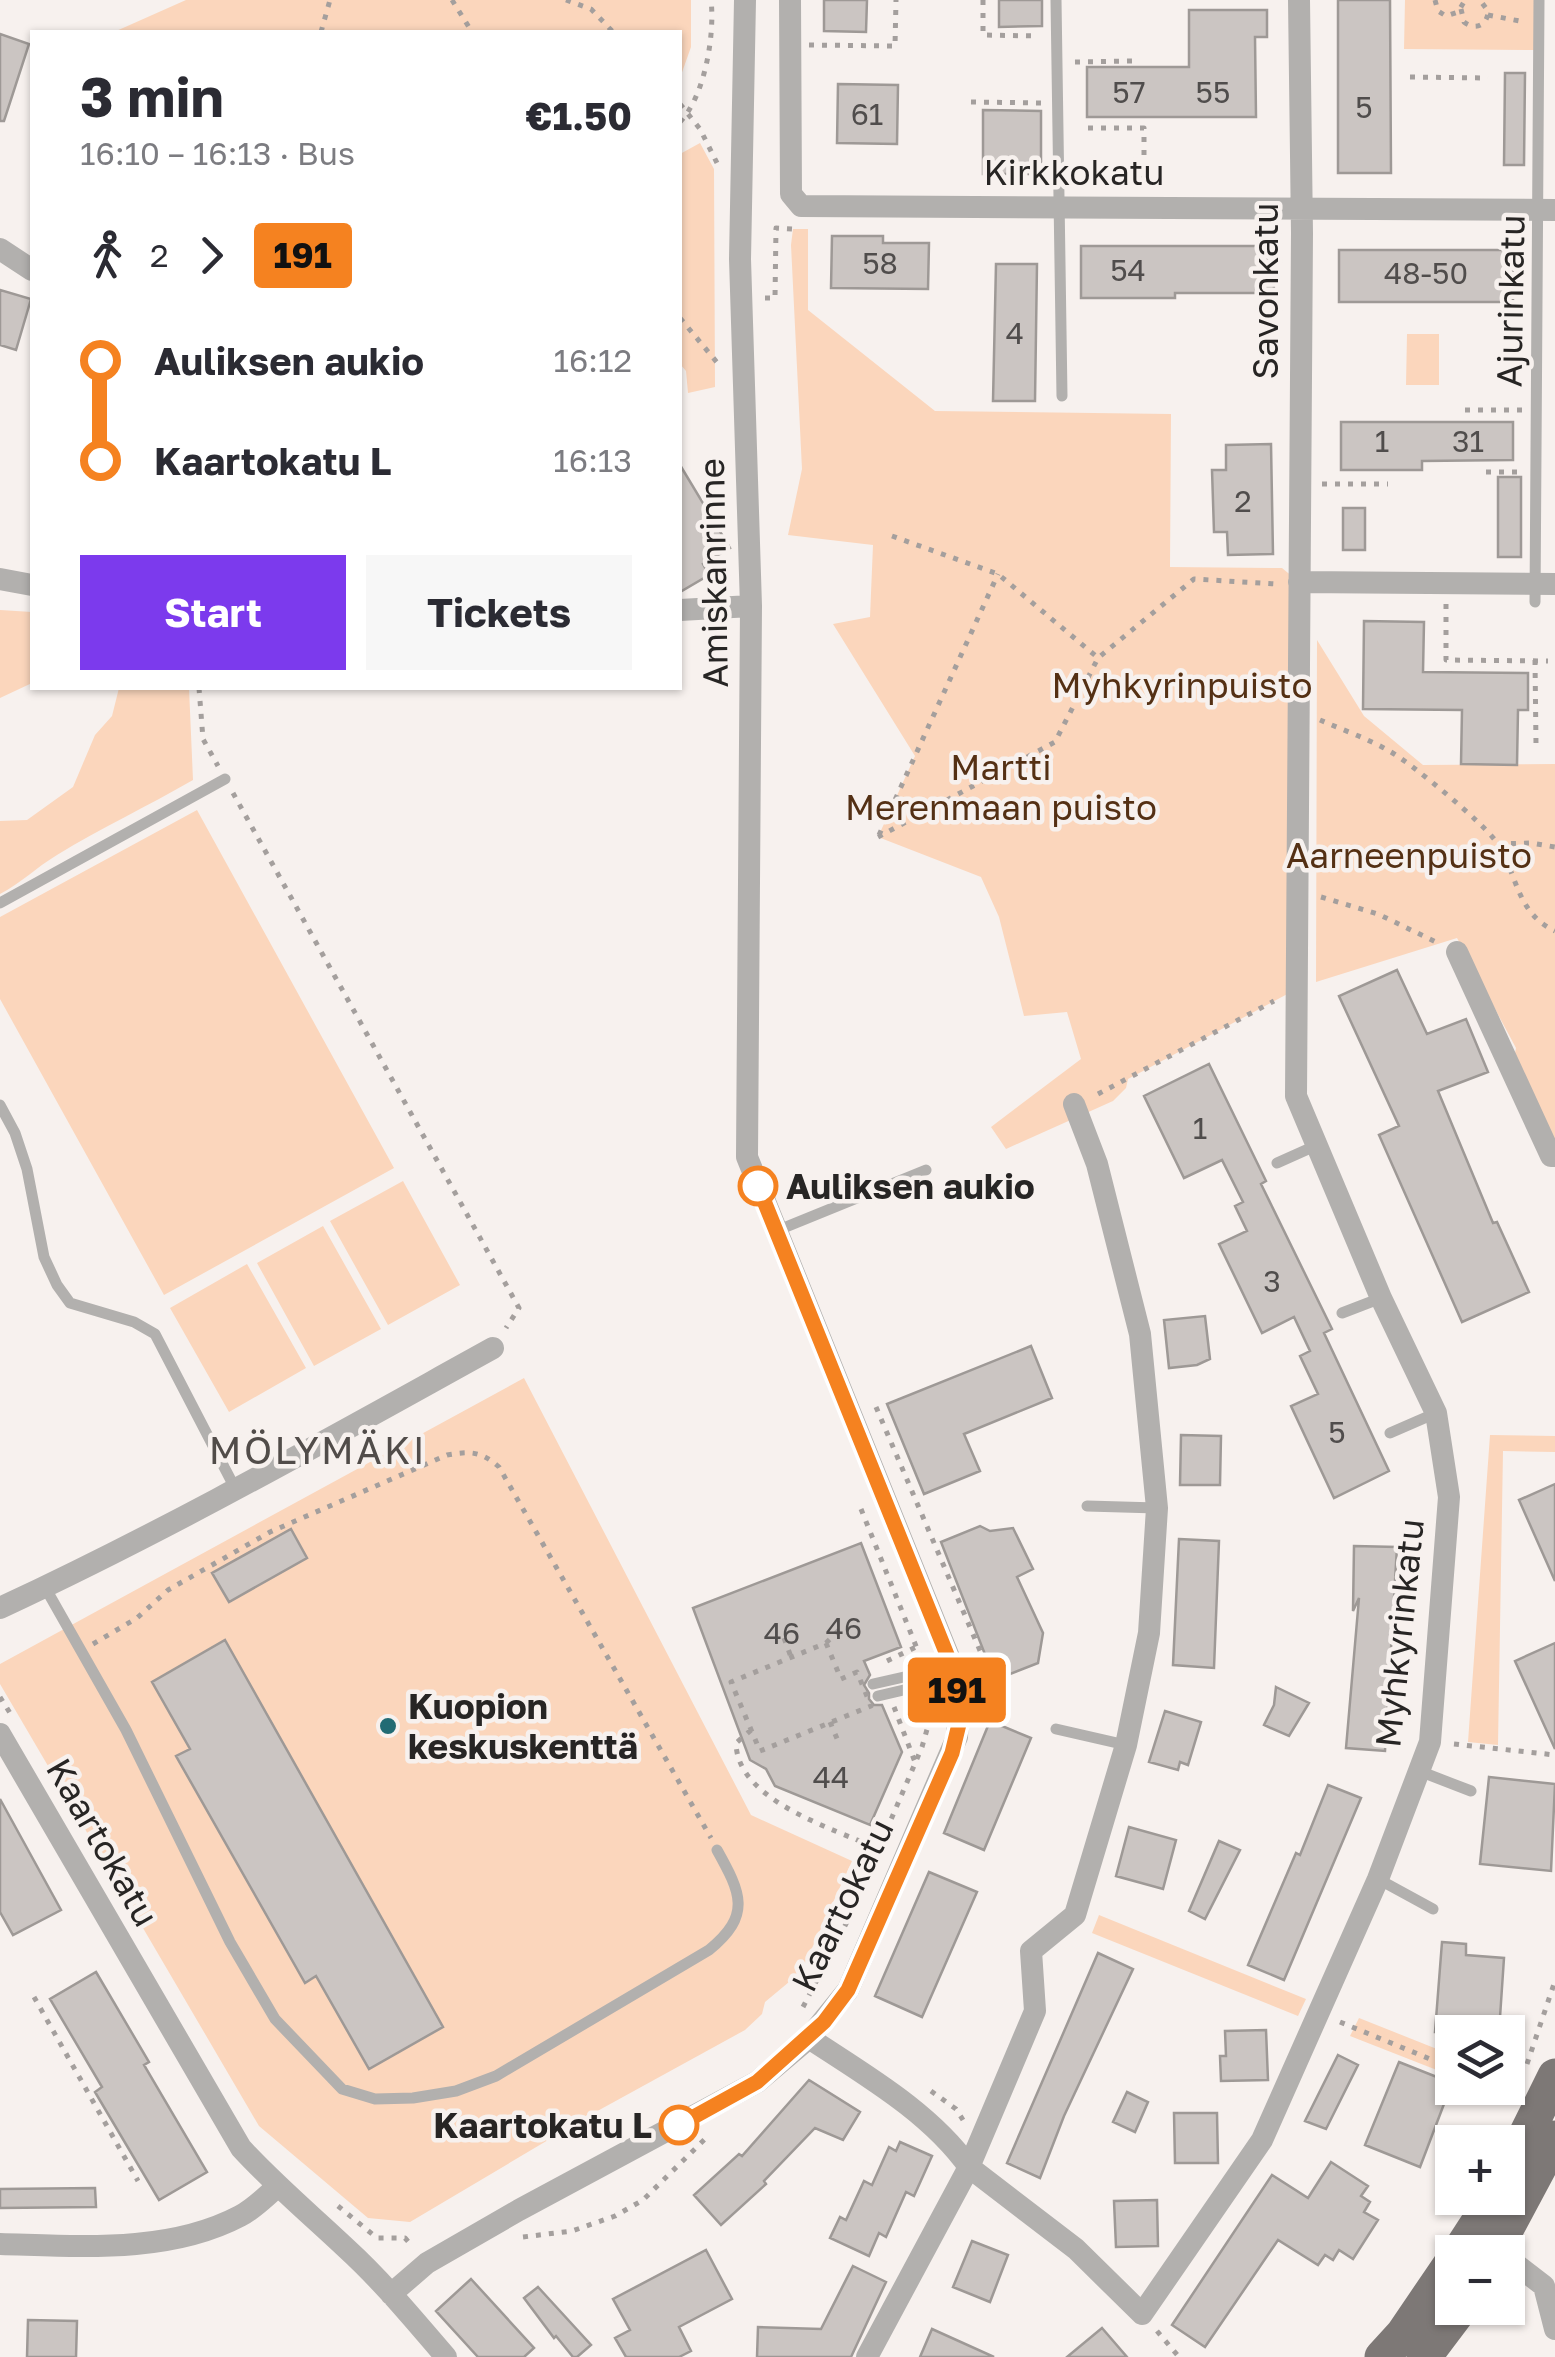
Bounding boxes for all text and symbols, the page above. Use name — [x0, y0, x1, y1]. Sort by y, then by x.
text: 3 min — [80, 63, 224, 129]
house number: 57 — [1112, 74, 1146, 110]
house number: 55 — [1196, 74, 1230, 110]
house number: 5 — [1355, 89, 1373, 125]
text: €1.50 — [526, 93, 632, 138]
house number: 61 — [851, 96, 883, 132]
text: 16:10 – 16:13 · Bus — [80, 134, 355, 172]
street label: Kirkkokatu — [983, 151, 1165, 193]
street label: Savonkatu — [1244, 203, 1286, 379]
street label: Ajurinkatu — [1487, 214, 1533, 388]
icon: walk — [80, 228, 135, 283]
icon: forward — [184, 228, 239, 283]
text: 191 — [274, 234, 332, 276]
text: 2 — [150, 236, 169, 274]
house number: 58 — [862, 245, 898, 281]
house number: 54 — [1110, 252, 1146, 288]
house number: 48-50 — [1384, 255, 1468, 291]
house number: 4 — [1006, 315, 1024, 351]
text: Auliksen aukio — [154, 338, 424, 383]
text: 16:12 — [553, 341, 632, 379]
house number: 1 — [1375, 423, 1389, 459]
house number: 31 — [1452, 423, 1484, 459]
text: Kaartokatu L — [154, 438, 392, 483]
text: 16:13 — [553, 441, 632, 479]
street label: Amiskanrinne — [690, 458, 736, 688]
house number: 2 — [1234, 483, 1252, 519]
button: Start — [80, 555, 346, 670]
button: Tickets — [366, 555, 632, 670]
park label: Myhkyrinpuisto — [1051, 664, 1313, 706]
park label: Martti Merenmaan puisto — [845, 746, 1157, 828]
park label: Aarneenpuisto — [1286, 834, 1532, 876]
house number: 1 — [1193, 1110, 1207, 1146]
place label: Auliksen aukio — [786, 1165, 1035, 1207]
marker: Auliksen aukio — [739, 1167, 777, 1205]
house number: 3 — [1263, 1263, 1281, 1299]
house number: 5 — [1328, 1414, 1346, 1450]
district label: MÖLYMÄKI — [209, 1427, 427, 1472]
street label: Myhkyrinkatu — [1366, 1517, 1432, 1749]
house number: 46 — [826, 1610, 862, 1646]
house number: 46 — [764, 1615, 800, 1651]
line badge: 191 — [900, 1658, 1014, 1722]
text: 191 — [928, 1669, 986, 1711]
place label: Kuopion keskuskenttä — [408, 1685, 638, 1767]
marker: Kuopion keskuskenttä — [377, 1715, 399, 1737]
street label: Kaartokatu — [38, 1751, 168, 1933]
house number: 44 — [813, 1759, 849, 1795]
street label: Kaartokatu — [782, 1812, 902, 1998]
map controls — [1435, 2015, 1525, 2325]
button: layers — [1435, 2015, 1525, 2105]
place label: Kaartokatu L — [433, 2104, 652, 2146]
marker: Kaartokatu L — [660, 2106, 698, 2144]
button: + — [1435, 2125, 1525, 2215]
button: − — [1435, 2235, 1525, 2325]

